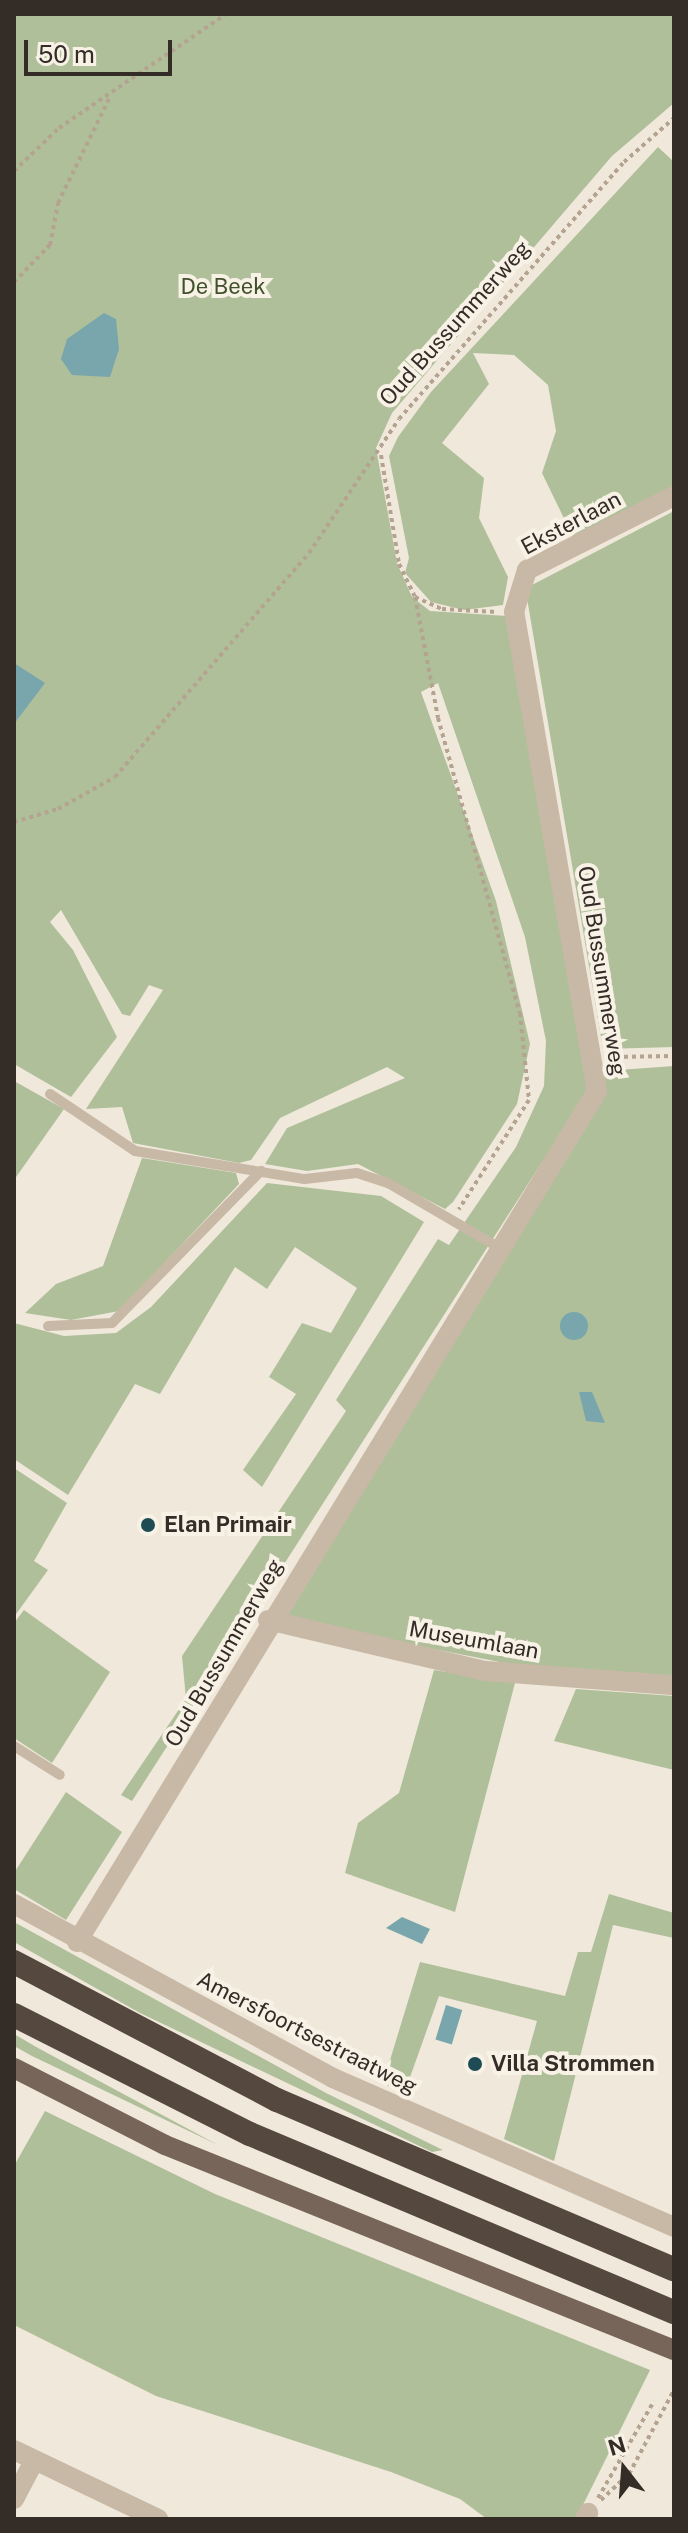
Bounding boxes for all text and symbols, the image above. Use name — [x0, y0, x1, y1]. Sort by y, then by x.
scale bar — [28, 24, 176, 74]
text: 50 m — [38, 40, 95, 68]
street label: Oud Bussummerweg — [374, 235, 536, 411]
park label: De Beek — [180, 274, 266, 300]
street label: Eksterlaan — [517, 486, 625, 560]
street label: Oud Bussummerweg — [572, 864, 632, 1078]
place label: Elan Primair — [164, 1512, 292, 1538]
marker: Elan Primair — [139, 1516, 157, 1534]
street label: Oud Bussummerweg — [159, 1554, 289, 1752]
street label: Museumlaan — [407, 1616, 541, 1664]
street label: Amersfoortsestraatweg — [192, 1966, 422, 2100]
place label: Villa Strommen — [491, 2051, 655, 2077]
marker: Villa Strommen — [466, 2055, 484, 2073]
north arrow — [584, 2429, 664, 2509]
text: N — [605, 2431, 629, 2461]

